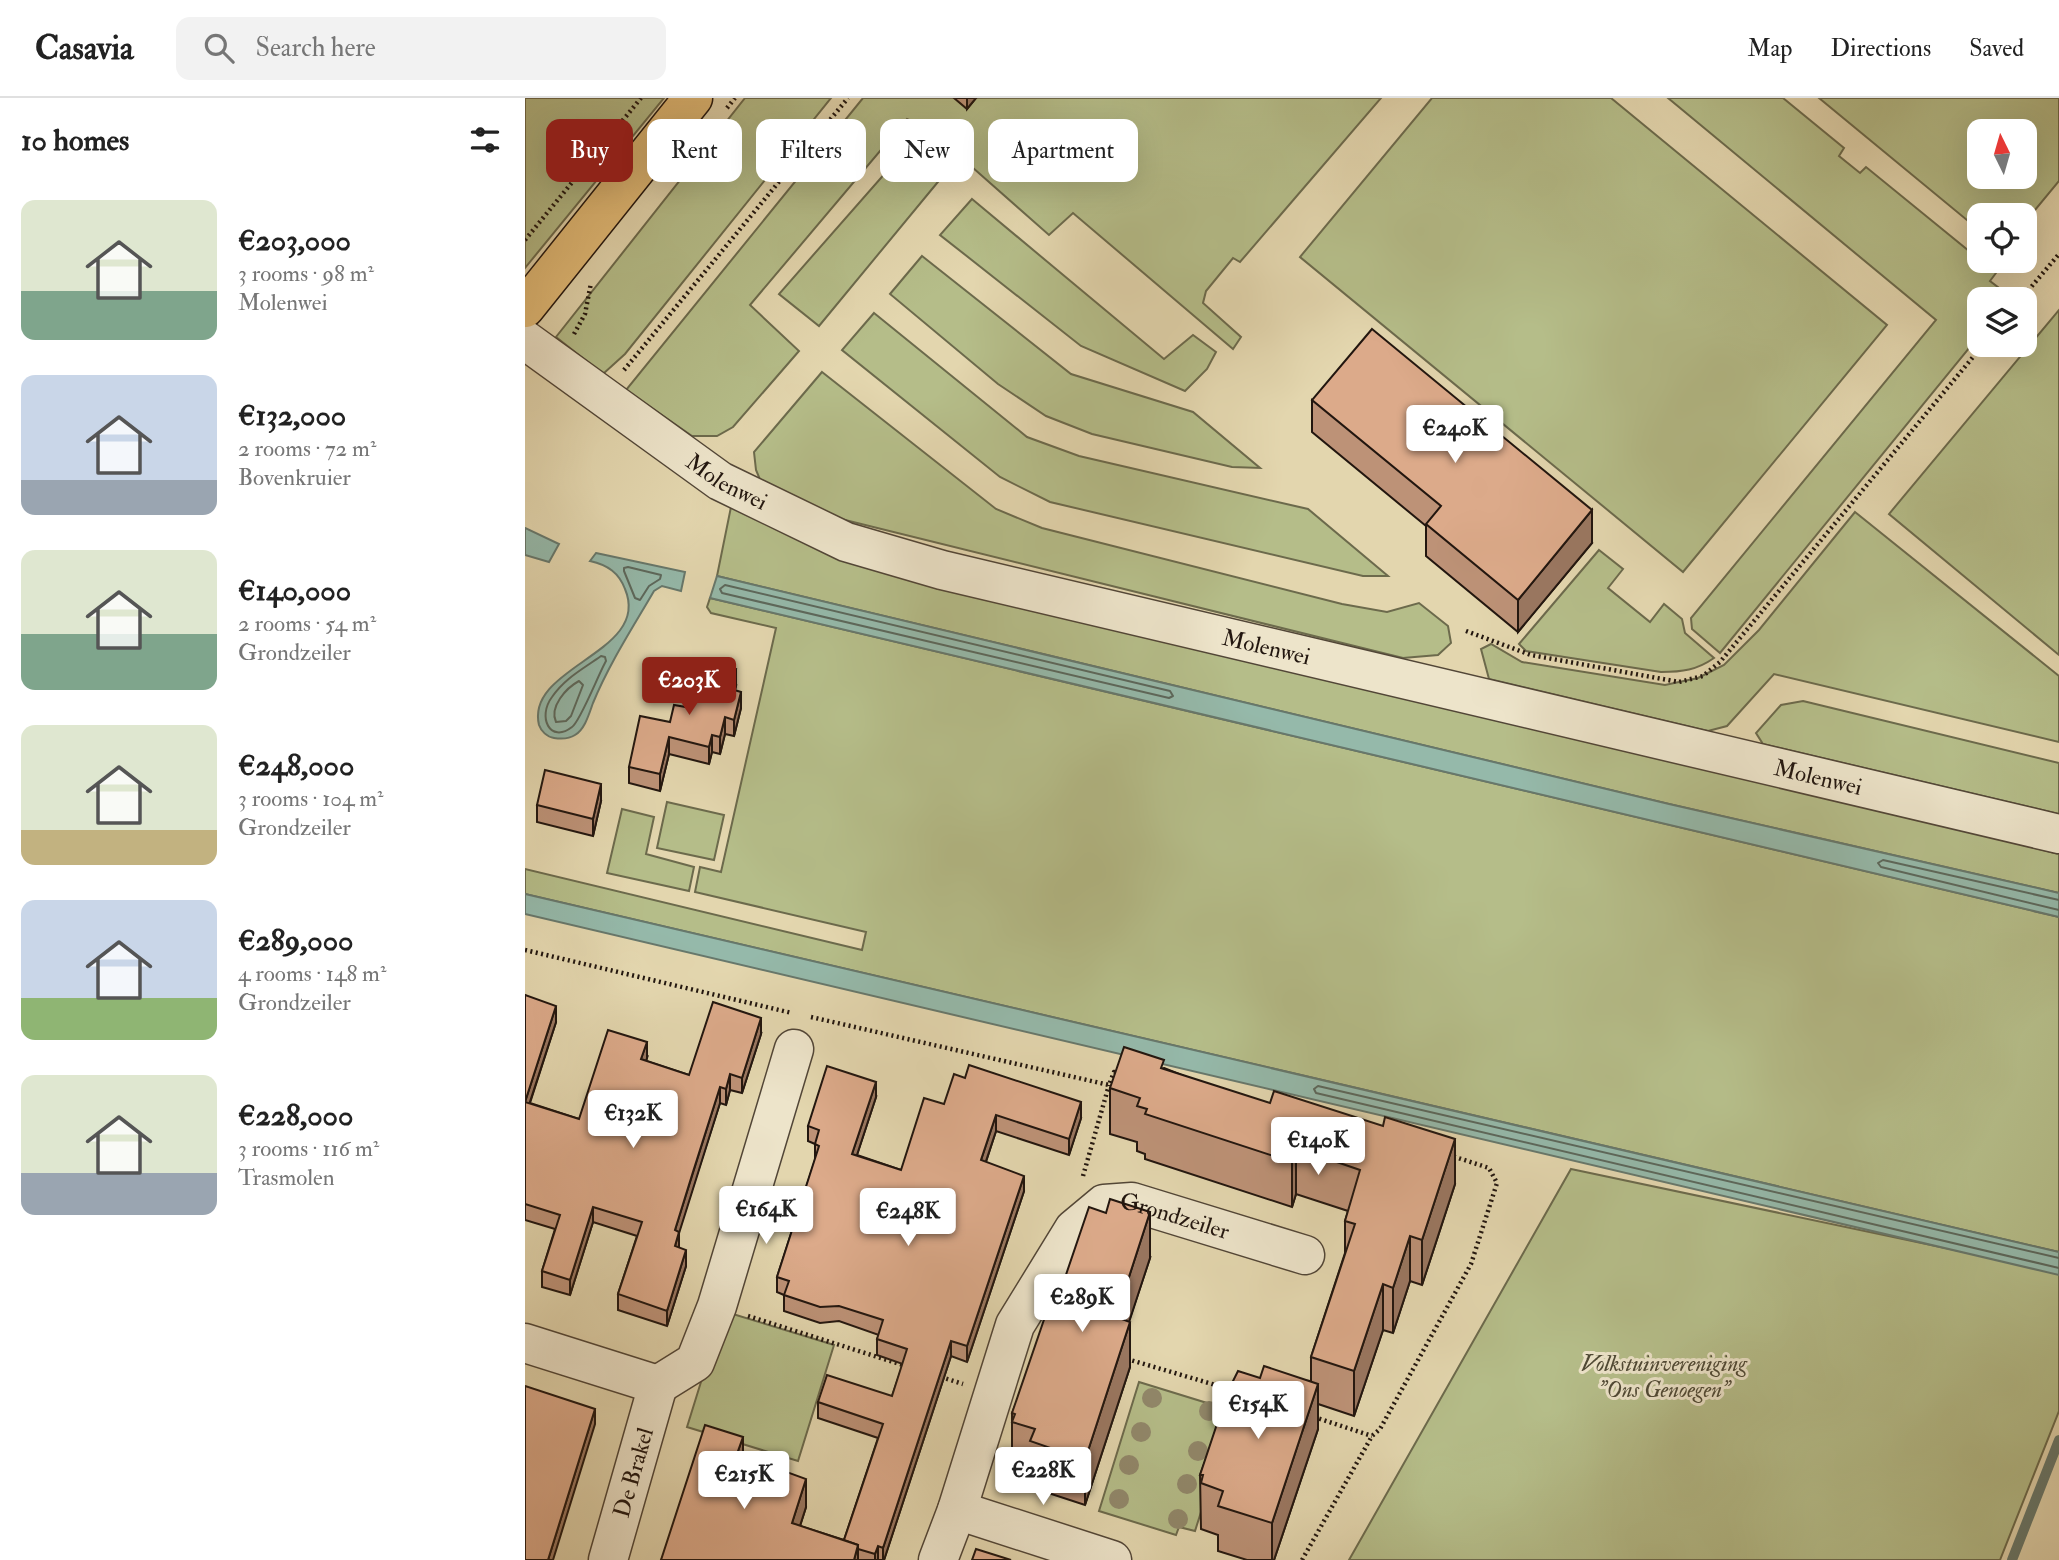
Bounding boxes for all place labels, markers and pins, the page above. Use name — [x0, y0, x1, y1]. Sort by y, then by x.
pin: €240K — [1406, 406, 1504, 465]
pin: €203K — [640, 658, 738, 717]
pin: €132K — [584, 1090, 682, 1150]
pin: €140K — [1269, 1118, 1367, 1177]
pin: €164K — [717, 1186, 815, 1246]
pin: €248K — [859, 1188, 957, 1248]
pin: €289K — [1033, 1274, 1131, 1334]
pin: €154K — [1209, 1382, 1307, 1441]
pin: €228K — [994, 1448, 1092, 1507]
pin: €215K — [695, 1452, 793, 1511]

